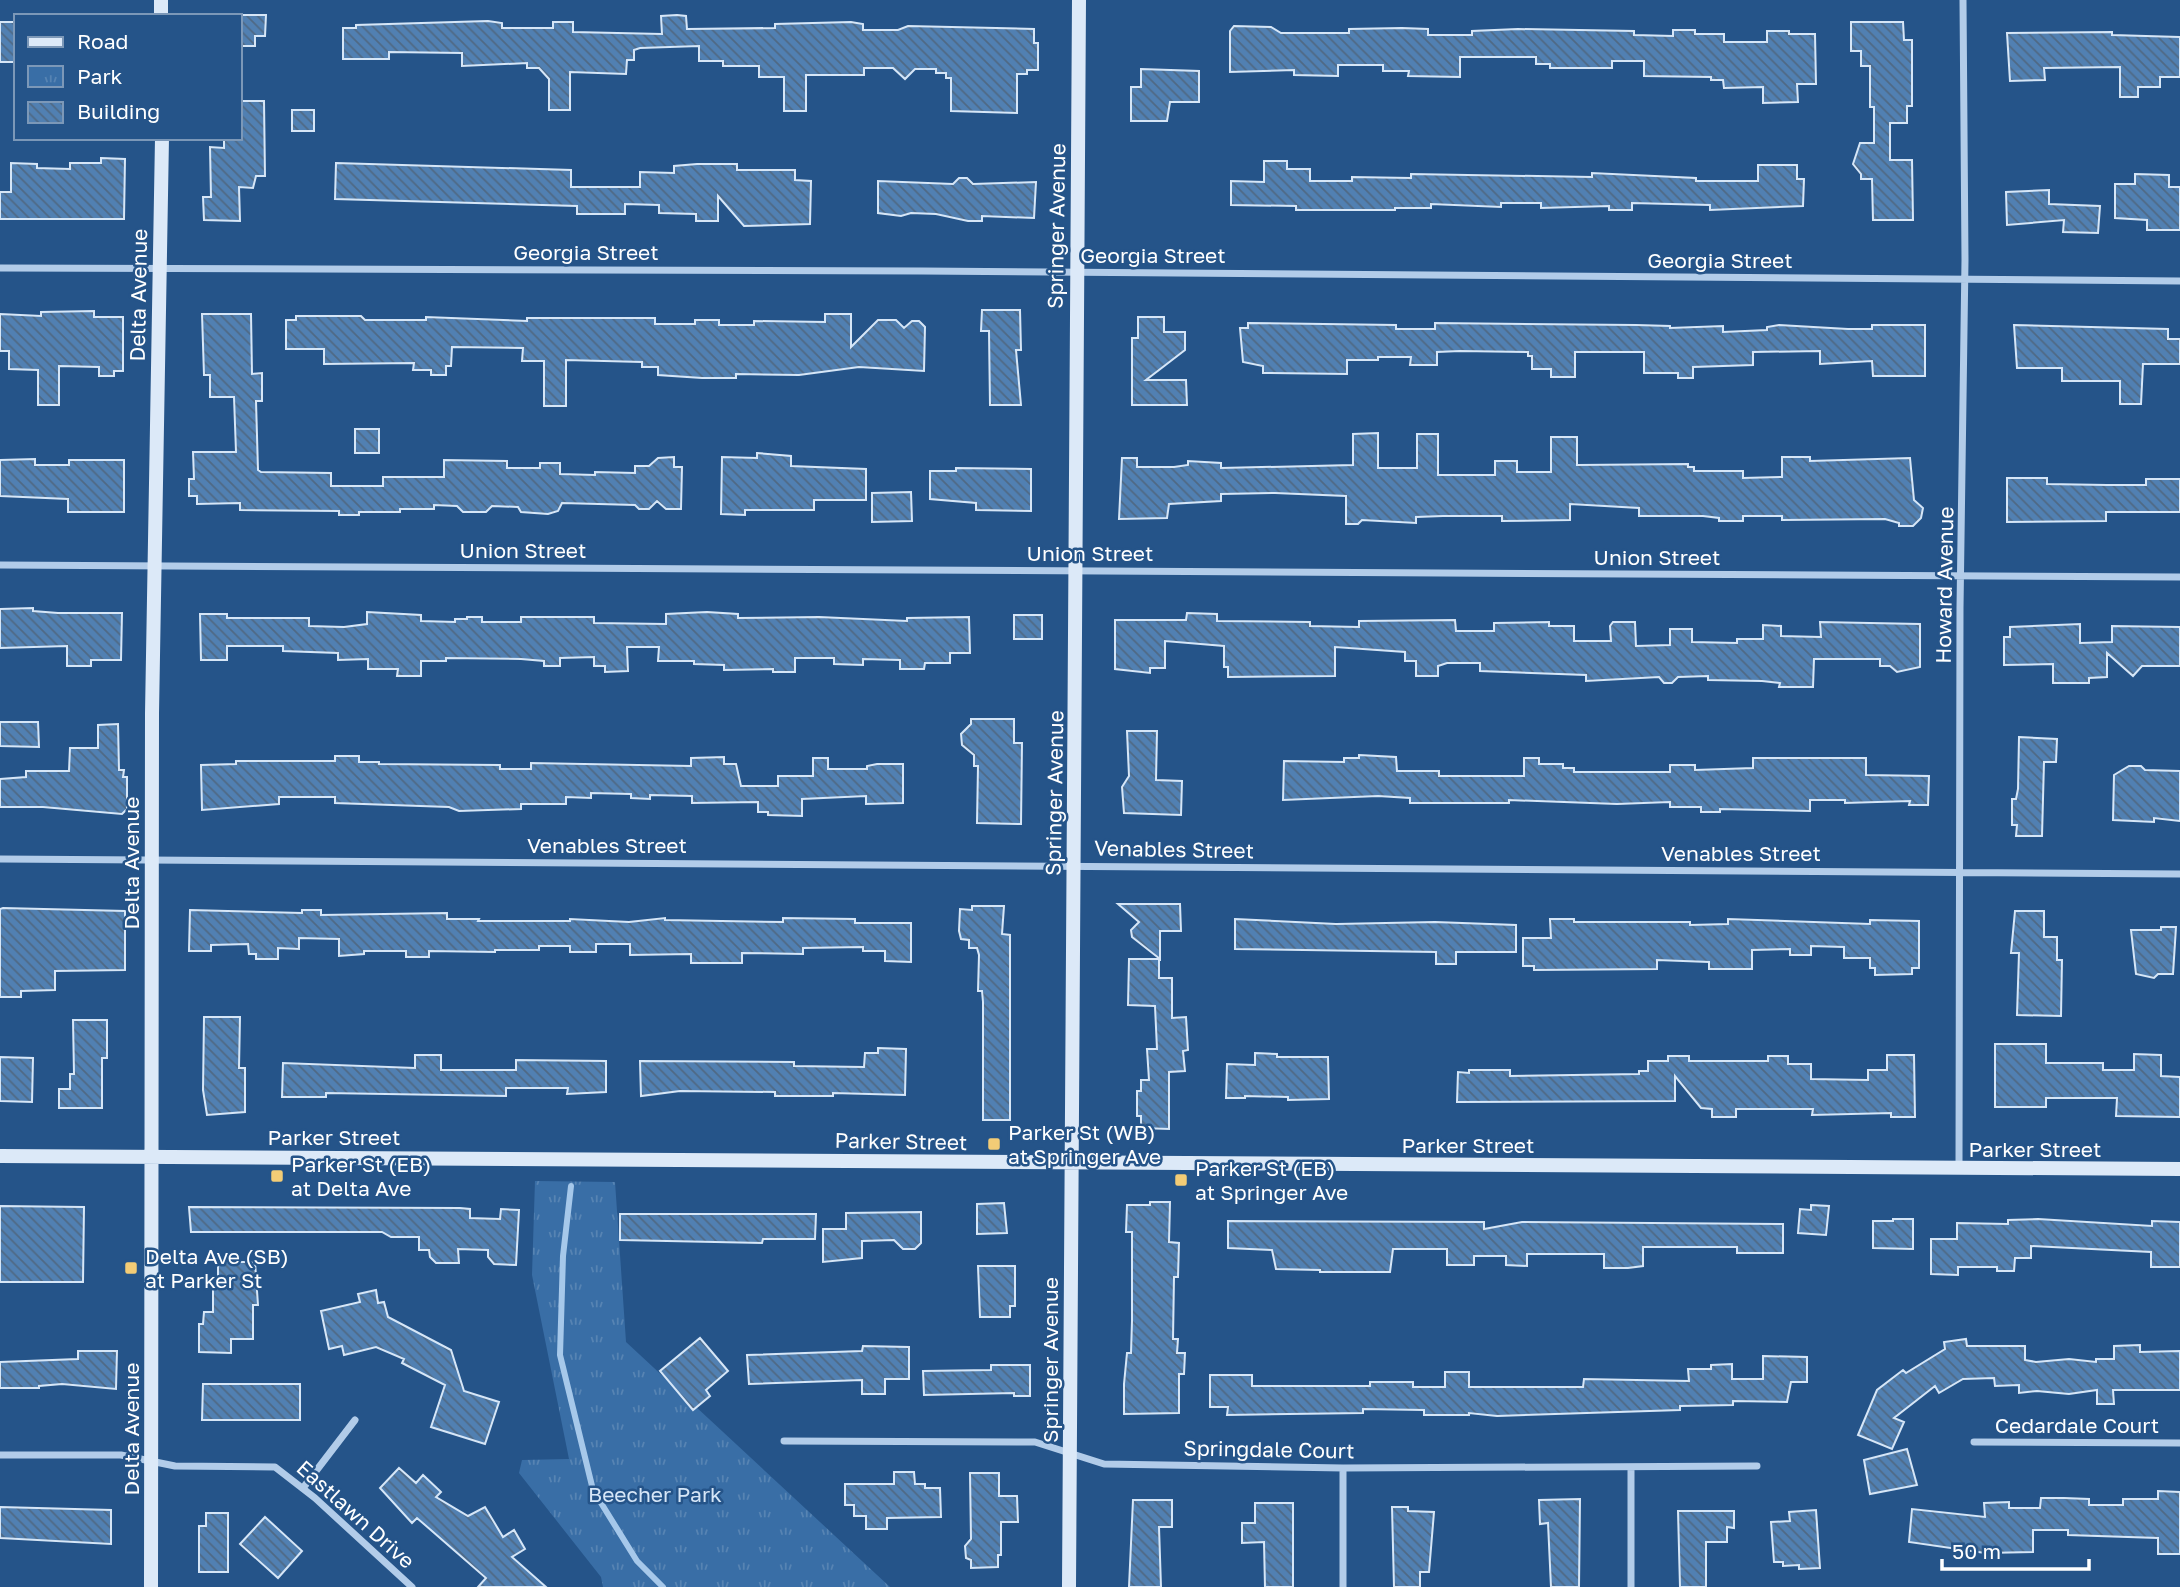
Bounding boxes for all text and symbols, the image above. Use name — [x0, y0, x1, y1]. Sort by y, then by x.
legend — [14, 14, 242, 140]
text: Road — [77, 28, 128, 54]
text: Park — [77, 63, 123, 89]
text: Building — [77, 98, 160, 124]
street label: Springer Avenue — [1042, 143, 1070, 309]
street label: Delta Avenue — [124, 228, 152, 362]
street label: Georgia Street — [513, 239, 659, 265]
street label: Georgia Street — [1080, 242, 1226, 268]
street label: Georgia Street — [1647, 247, 1793, 273]
street label: Howard Avenue — [1930, 506, 1958, 664]
street label: Union Street — [460, 537, 586, 563]
street label: Union Street — [1027, 540, 1153, 566]
street label: Union Street — [1594, 544, 1720, 570]
street label: Springer Avenue — [1040, 710, 1068, 876]
street label: Delta Avenue — [118, 797, 144, 929]
street label: Venables Street — [527, 832, 687, 858]
street label: Venables Street — [1094, 835, 1254, 863]
street label: Venables Street — [1661, 840, 1821, 866]
place label: Parker St (WB) at Springer Ave — [1008, 1119, 1161, 1169]
street label: Parker Street — [268, 1124, 400, 1150]
street label: Parker Street — [834, 1127, 968, 1155]
street label: Parker Street — [1402, 1132, 1534, 1158]
marker: Parker St (WB) at Springer Ave — [986, 1136, 1002, 1152]
street label: Parker Street — [1969, 1136, 2101, 1162]
place label: Parker St (EB) at Delta Ave — [291, 1151, 431, 1201]
place label: Parker St (EB) at Springer Ave — [1195, 1155, 1348, 1205]
marker: Parker St (EB) at Delta Ave — [269, 1168, 285, 1184]
marker: Parker St (EB) at Springer Ave — [1173, 1172, 1189, 1188]
place label: Delta Ave (SB) at Parker St — [145, 1243, 289, 1293]
marker: Delta Ave (SB) at Parker St — [123, 1260, 139, 1276]
street label: Springer Avenue — [1037, 1277, 1063, 1443]
street label: Delta Avenue — [118, 1363, 144, 1495]
street label: Cedardale Court — [1995, 1412, 2159, 1438]
street label: Springdale Court — [1183, 1435, 1355, 1463]
street label: Eastlawn Drive — [292, 1454, 420, 1574]
park label: Beecher Park — [588, 1481, 722, 1507]
scale bar — [1942, 1528, 2089, 1572]
text: 50 m — [1952, 1538, 2001, 1564]

